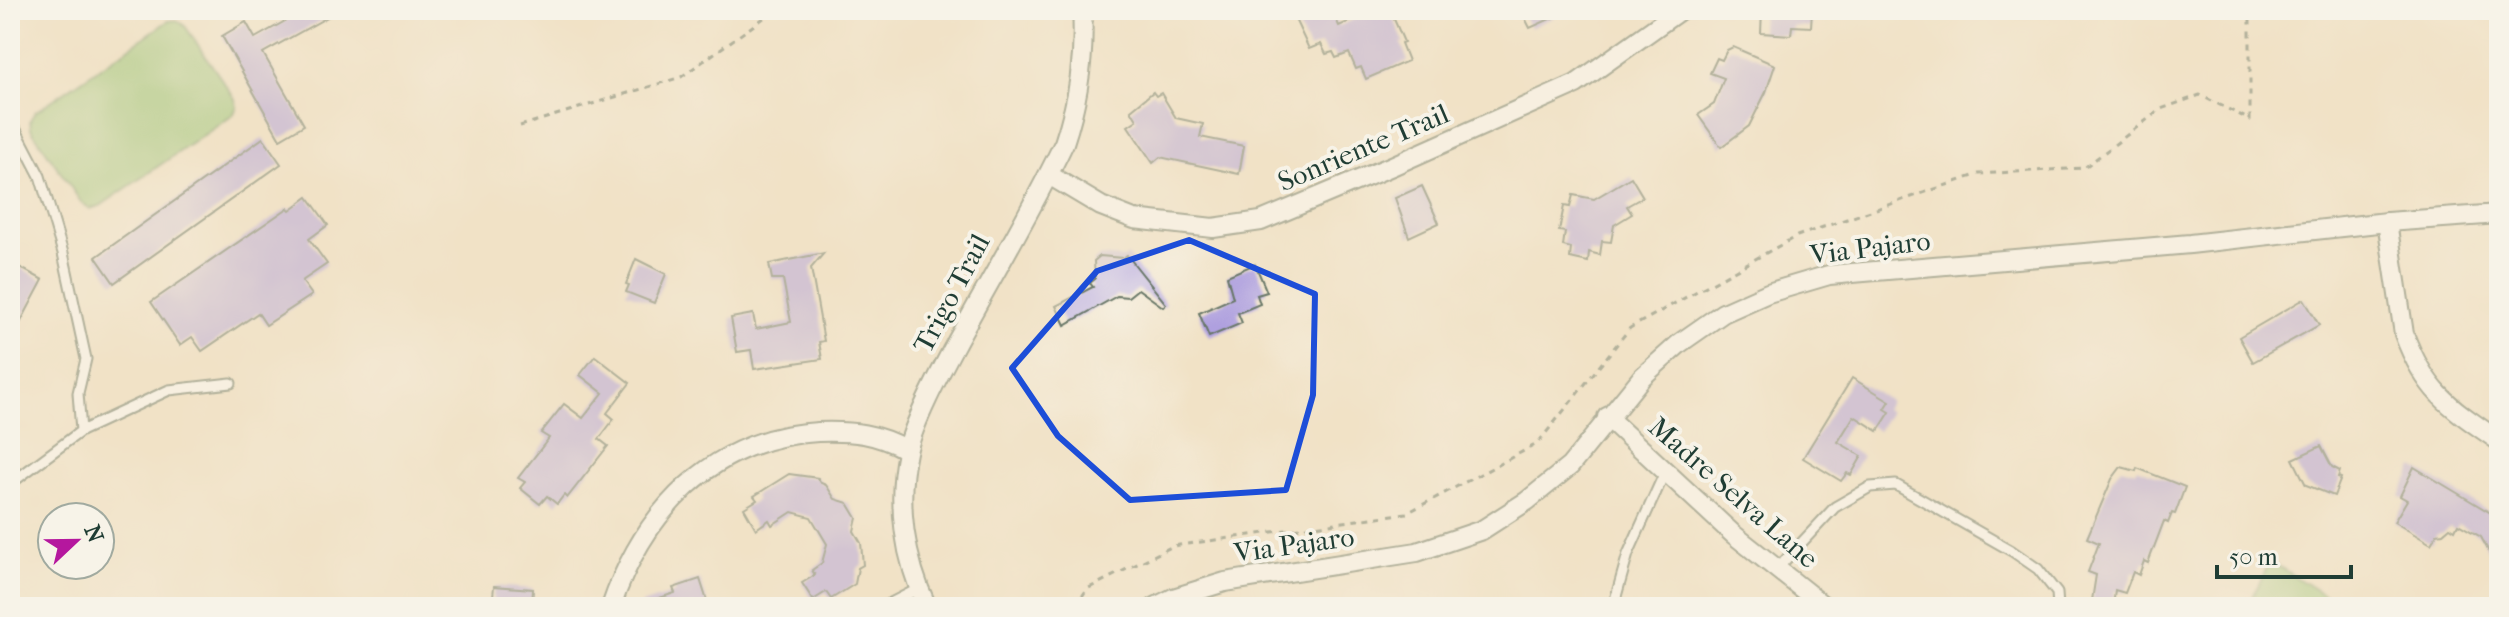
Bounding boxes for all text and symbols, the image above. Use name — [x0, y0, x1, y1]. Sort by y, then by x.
street label: Sonriente Trail — [1273, 97, 1454, 198]
street label: Via Pajaro — [1807, 224, 1932, 271]
street label: Trigo Trail — [906, 228, 997, 358]
street label: Madre Selva Lane — [1642, 410, 1825, 575]
north arrow — [36, 501, 116, 581]
street label: Via Pajaro — [1231, 520, 1356, 569]
text: N — [78, 521, 109, 547]
scale bar — [2217, 529, 2351, 579]
text: 50 m — [2229, 543, 2278, 571]

